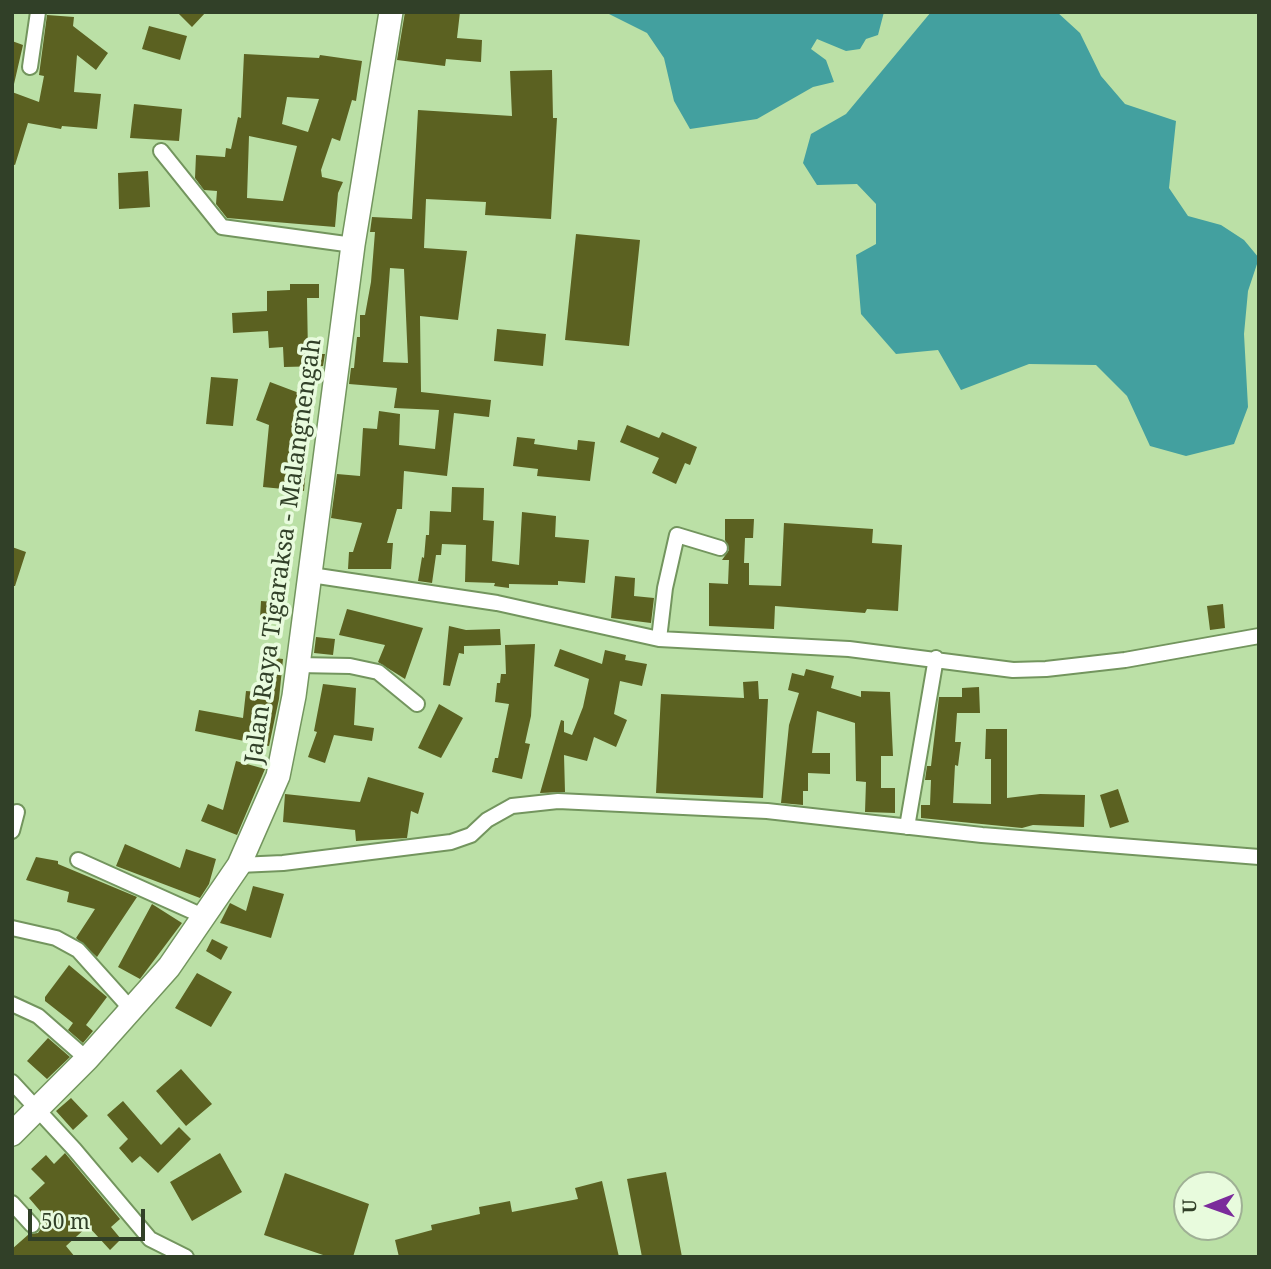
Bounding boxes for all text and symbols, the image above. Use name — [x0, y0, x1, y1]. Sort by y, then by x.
street label: Jalan Raya Tigaraksa - Malangnengah — [240, 337, 328, 765]
north arrow — [1173, 1171, 1243, 1241]
scale bar — [32, 1196, 149, 1240]
text: U — [1176, 1199, 1202, 1214]
text: 50 m — [41, 1207, 90, 1235]

